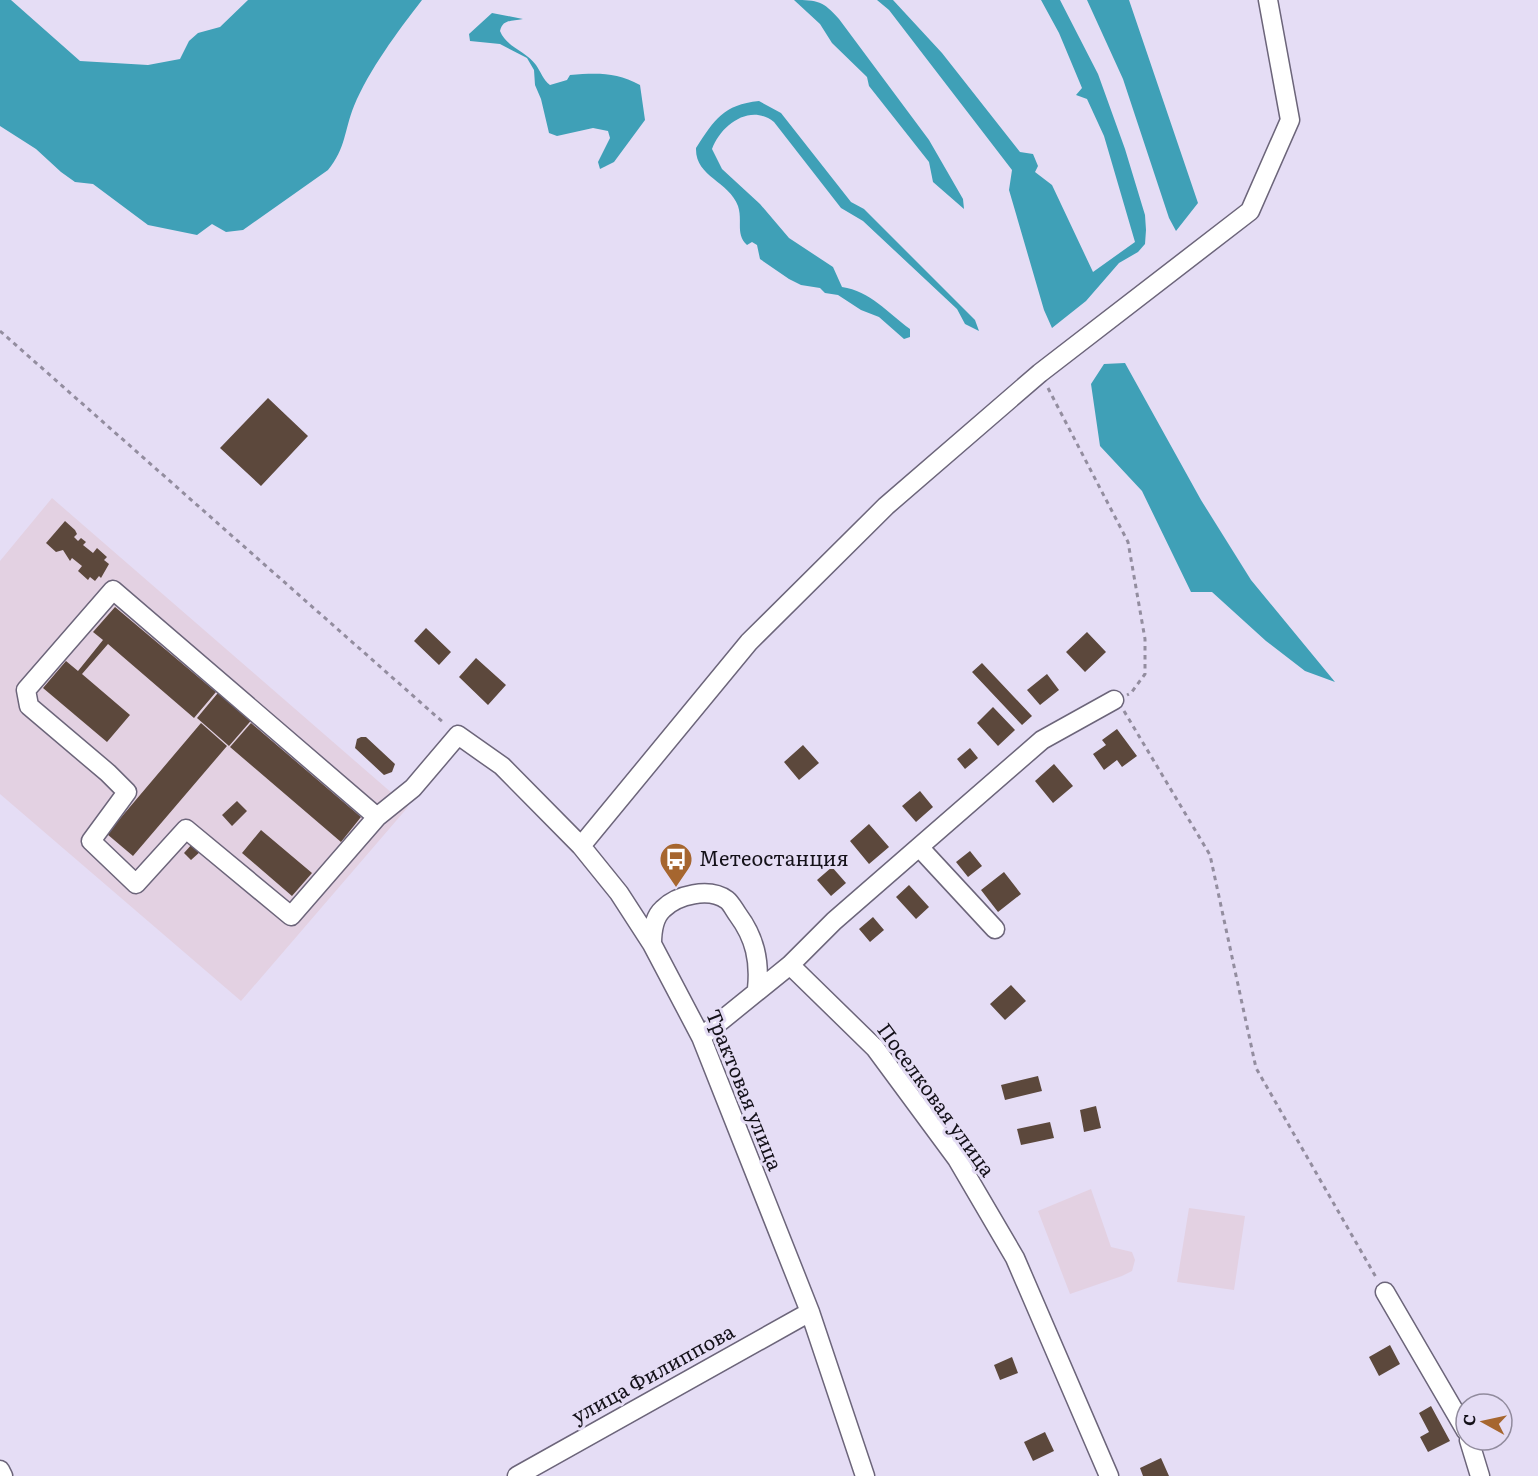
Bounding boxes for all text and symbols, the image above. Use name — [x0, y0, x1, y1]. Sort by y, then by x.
bus stop icon: Метеостанция — [658, 841, 694, 888]
place label: Метеостанция — [699, 842, 848, 872]
street label: Трактовая улица — [700, 1004, 792, 1175]
street label: Поселковая улица — [871, 1016, 1004, 1182]
street label: улица Филиппова — [565, 1315, 739, 1430]
north arrow — [1454, 1392, 1514, 1452]
text: С — [1455, 1412, 1481, 1427]

